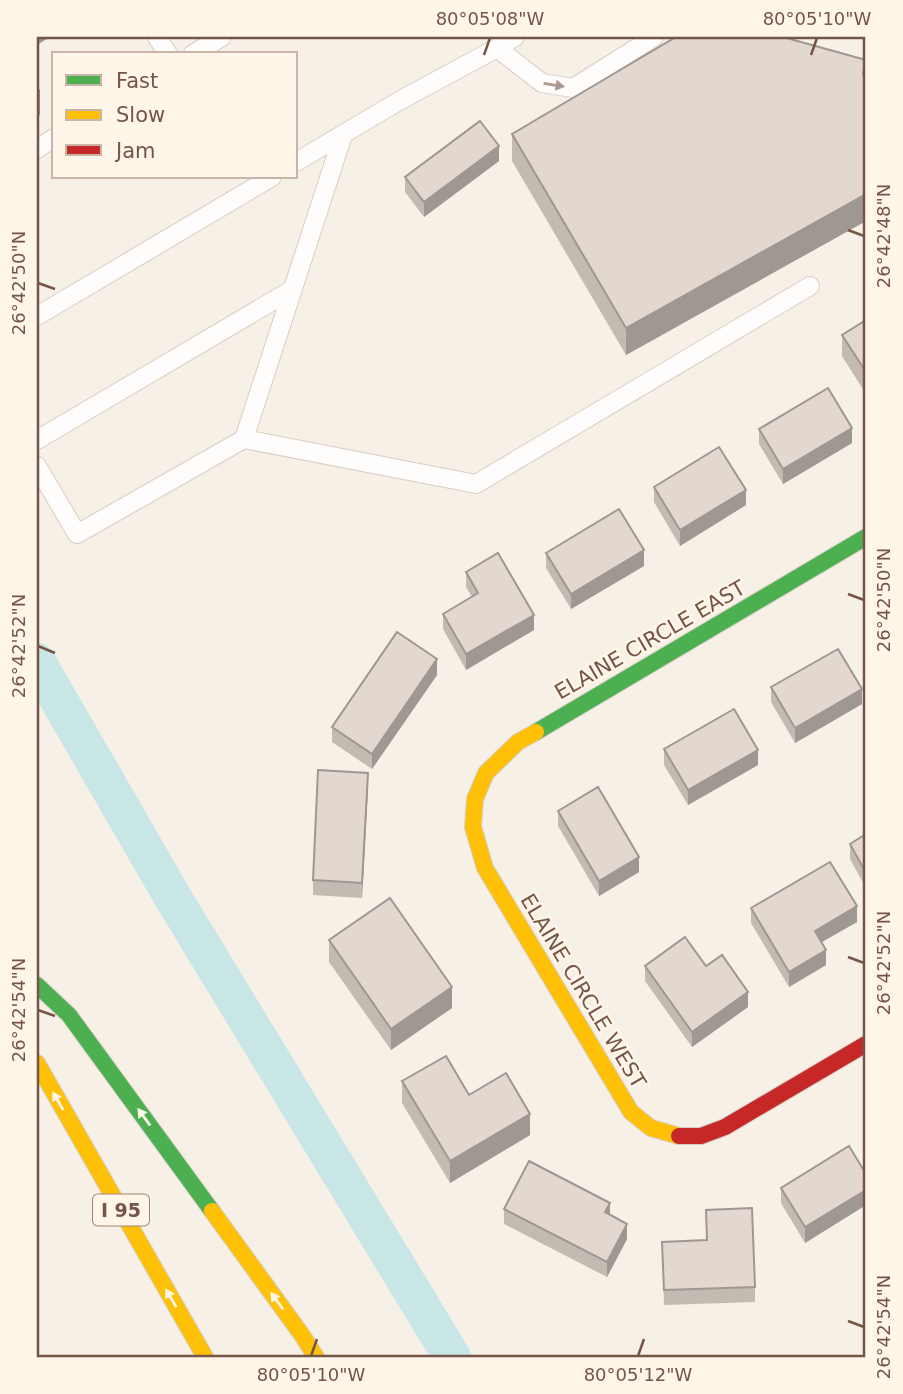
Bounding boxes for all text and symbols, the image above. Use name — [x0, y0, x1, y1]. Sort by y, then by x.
text: 80°05'08"W — [436, 8, 545, 29]
text: 80°05'10"W — [763, 8, 872, 29]
legend — [52, 52, 298, 178]
text: Fast — [116, 69, 158, 93]
one-way arrow — [543, 79, 565, 90]
text: Slow — [116, 103, 165, 127]
text: Jam — [114, 139, 156, 163]
text: 26°42'48"N — [873, 184, 894, 288]
text: 26°42'50"N — [8, 231, 29, 335]
text: 26°42'50"N — [873, 548, 894, 652]
street label: ELAINE CIRCLE EAST — [550, 575, 750, 704]
text: 26°42'52"N — [8, 594, 29, 698]
street label: ELAINE CIRCLE WEST — [515, 889, 651, 1093]
text: 26°42'52"N — [873, 911, 894, 1015]
text: 26°42'54"N — [8, 958, 29, 1062]
one-way arrow — [52, 1091, 64, 1110]
one-way arrow — [137, 1108, 151, 1126]
road number: I 95 — [93, 1194, 149, 1226]
text: 26°42'54"N — [873, 1275, 894, 1379]
one-way arrow — [165, 1288, 177, 1308]
one-way arrow — [271, 1292, 285, 1310]
text: 80°05'10"W — [257, 1364, 366, 1385]
text: 80°05'12"W — [584, 1364, 693, 1385]

